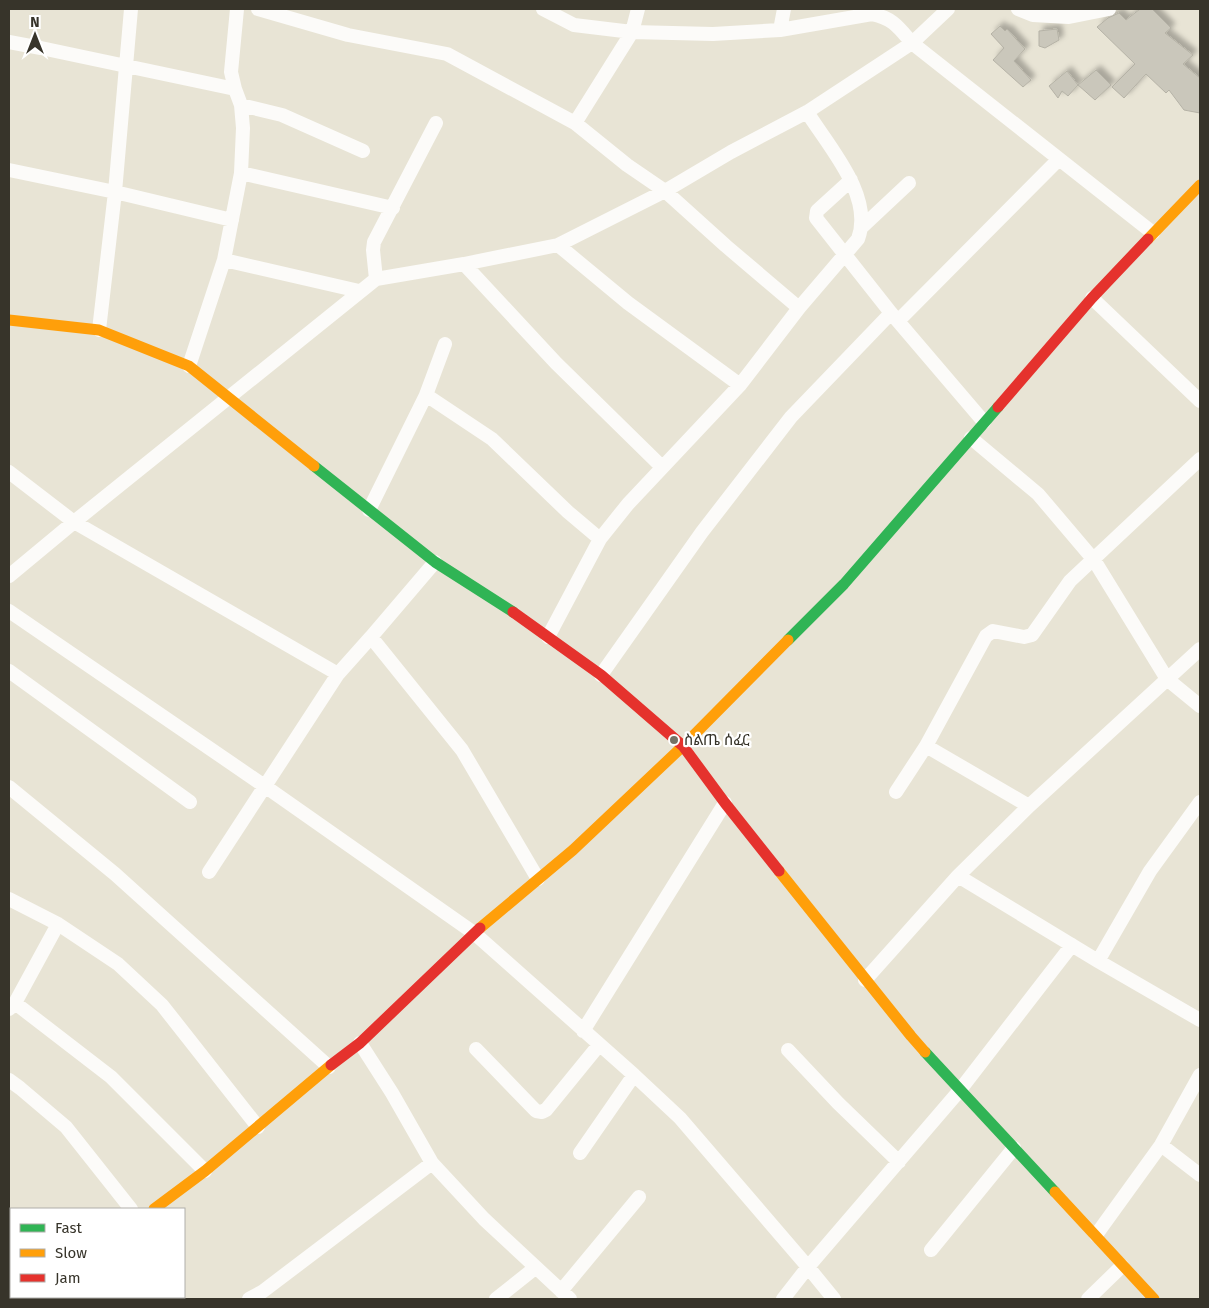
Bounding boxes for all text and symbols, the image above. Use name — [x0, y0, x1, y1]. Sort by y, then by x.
north arrow — [10, 10, 60, 60]
text: N — [30, 14, 40, 31]
place label: ስልጤ ሰፈር — [684, 731, 750, 749]
marker: ስልጤ ሰፈር — [668, 734, 680, 746]
legend — [10, 1208, 185, 1298]
text: Fast — [55, 1219, 82, 1237]
text: Slow — [55, 1244, 87, 1262]
text: Jam — [55, 1269, 81, 1287]

